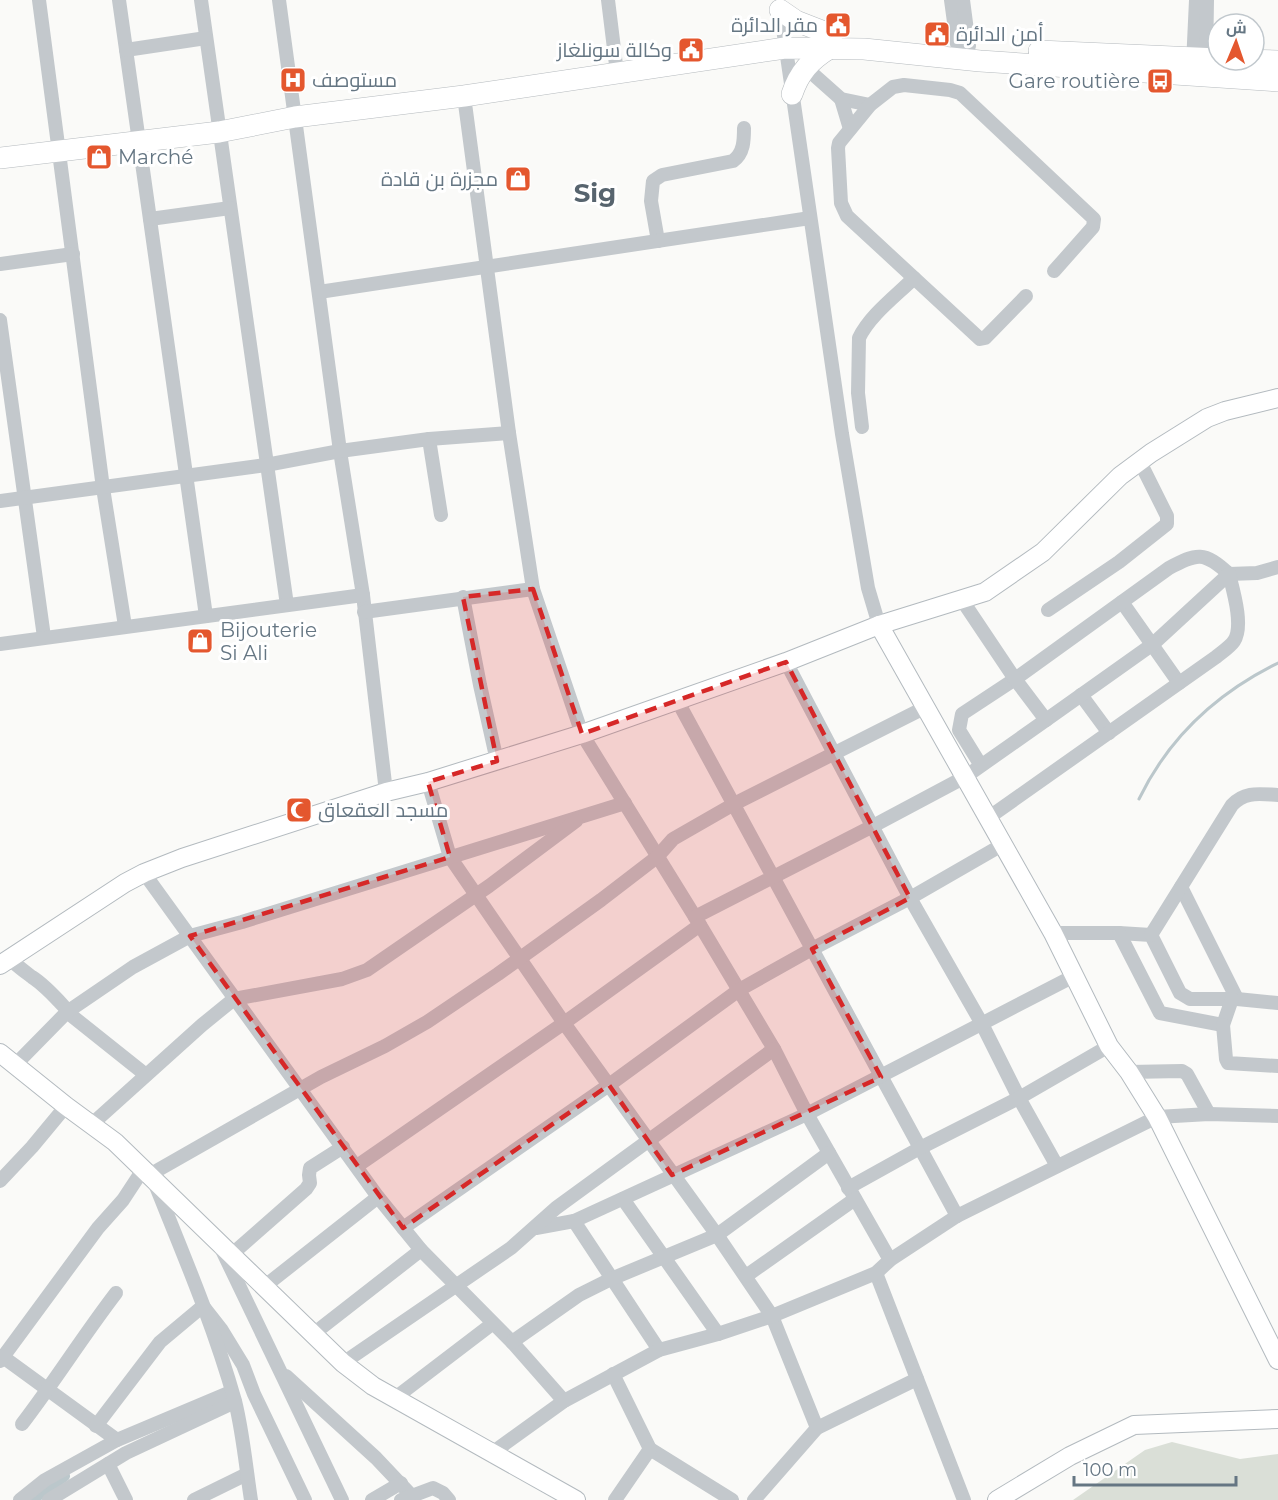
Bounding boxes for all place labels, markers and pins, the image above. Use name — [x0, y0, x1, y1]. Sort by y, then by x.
public building icon: مقر الدائرة — [823, 10, 853, 40]
place label: مقر الدائرة — [731, 13, 818, 37]
public building icon: أمن الدائرة — [922, 19, 952, 49]
place label: أمن الدائرة — [956, 22, 1043, 47]
public building icon: وكالة سونلغاز — [676, 35, 706, 65]
place label: وكالة سونلغاز — [556, 38, 672, 62]
hospital icon: مستوصف — [278, 65, 308, 95]
bus stop icon: Gare routière — [1145, 66, 1175, 96]
place label: مستوصف — [312, 68, 397, 92]
place label: Gare routière — [1008, 69, 1140, 93]
shop icon: Marché — [84, 142, 114, 172]
place label: Marché — [118, 145, 193, 169]
shop icon: مجزرة بن قادة — [503, 164, 533, 194]
place label: مجزرة بن قادة — [381, 167, 498, 192]
place label: Bijouterie Si Ali — [220, 618, 317, 665]
shop icon: Bijouterie Si Ali — [185, 626, 215, 656]
mosque icon: مسجد العقعاق — [284, 795, 314, 825]
place label: مسجد العقعاق — [318, 798, 448, 823]

